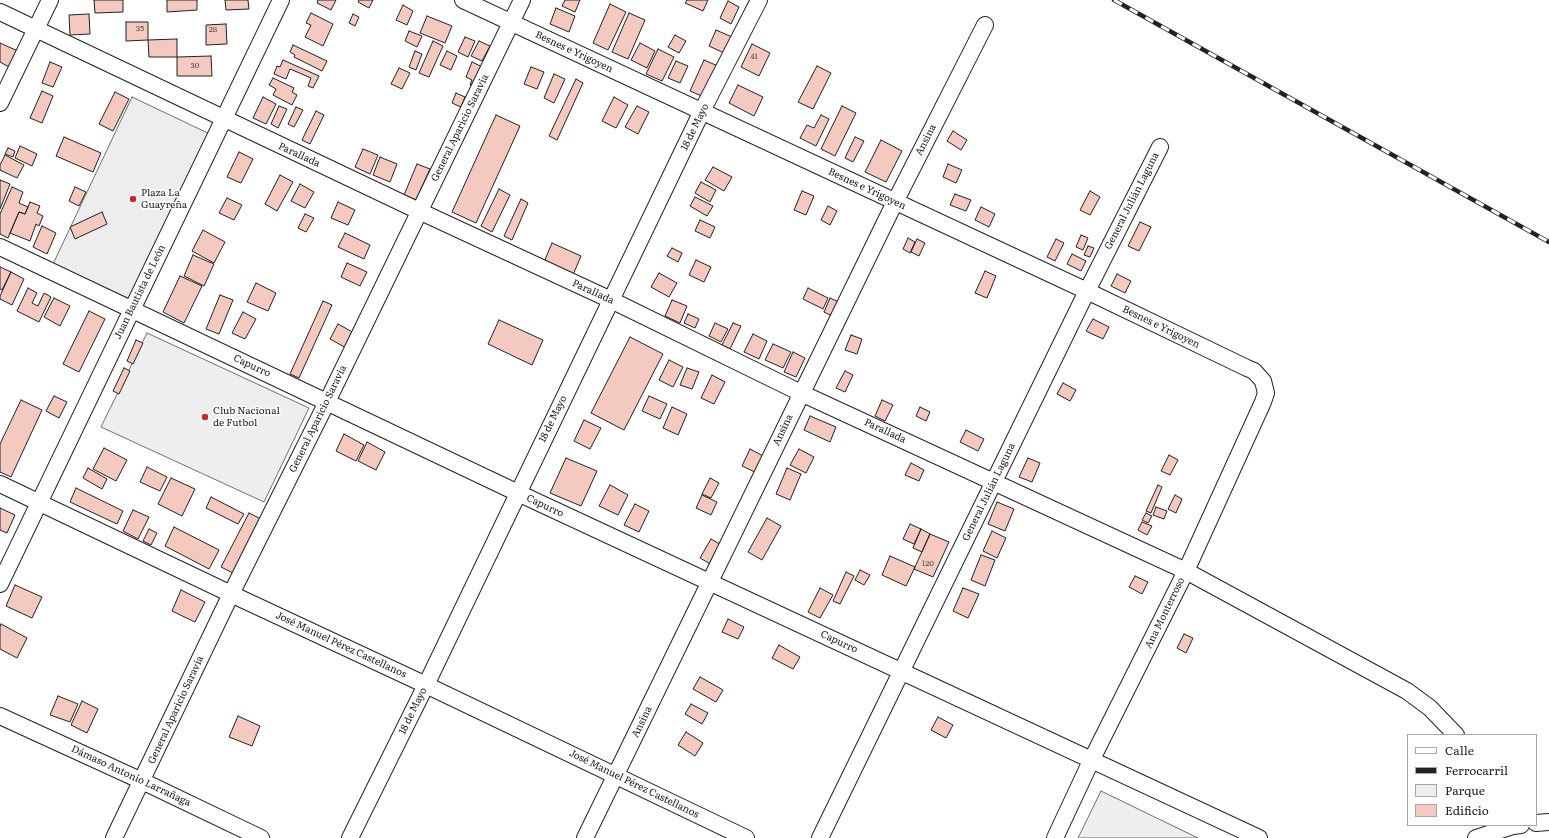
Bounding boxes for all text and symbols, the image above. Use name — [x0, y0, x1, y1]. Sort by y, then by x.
house number: 35 — [136, 24, 144, 34]
house number: 28 — [209, 25, 217, 35]
street label: Besnes e Yrigoyen — [533, 29, 615, 75]
house number: 41 — [750, 52, 758, 62]
house number: 30 — [191, 61, 199, 71]
street label: General Aparicio Saravia — [429, 72, 491, 184]
street label: 18 de Mayo — [678, 102, 712, 152]
street label: Ansina — [913, 122, 939, 158]
street label: Parallada — [276, 140, 322, 170]
street label: General Julián Laguna — [1102, 150, 1162, 252]
street label: Besnes e Yrigoyen — [826, 166, 908, 212]
place label: Plaza La Guayreña — [141, 187, 187, 210]
marker: Plaza La Guayreña — [128, 194, 138, 204]
street label: Juan Bautista de León — [112, 243, 168, 341]
street label: Parallada — [570, 277, 616, 307]
street label: Besnes e Yrigoyen — [1120, 303, 1202, 351]
street label: Capurro — [231, 352, 273, 380]
street label: General Aparicio Saravia — [287, 363, 349, 475]
street label: 18 de Mayo — [536, 394, 570, 444]
place label: Club Nacional de Futbol — [213, 405, 280, 428]
marker: Club Nacional de Futbol — [200, 412, 210, 422]
street label: Ansina — [770, 412, 796, 448]
street label: Parallada — [862, 416, 908, 446]
street label: General Julián Laguna — [960, 441, 1018, 543]
street label: Capurro — [524, 492, 566, 520]
house number: 120 — [922, 559, 934, 569]
street label: Ana Monterroso — [1143, 575, 1187, 651]
street label: José Manuel Pérez Castellanos — [274, 609, 408, 681]
street label: Capurro — [818, 628, 860, 656]
street label: General Aparicio Saravia — [146, 654, 206, 766]
street label: 18 de Mayo — [396, 686, 430, 736]
street label: Ansina — [629, 704, 655, 740]
legend — [1407, 734, 1537, 826]
text: Calle — [1445, 741, 1474, 759]
street label: Dámaso Antonio Larrañaga — [69, 743, 193, 809]
street label: José Manuel Pérez Castellanos — [567, 747, 701, 821]
text: Ferrocarril — [1445, 761, 1508, 779]
text: Parque — [1445, 781, 1485, 799]
text: Edificio — [1445, 801, 1489, 819]

